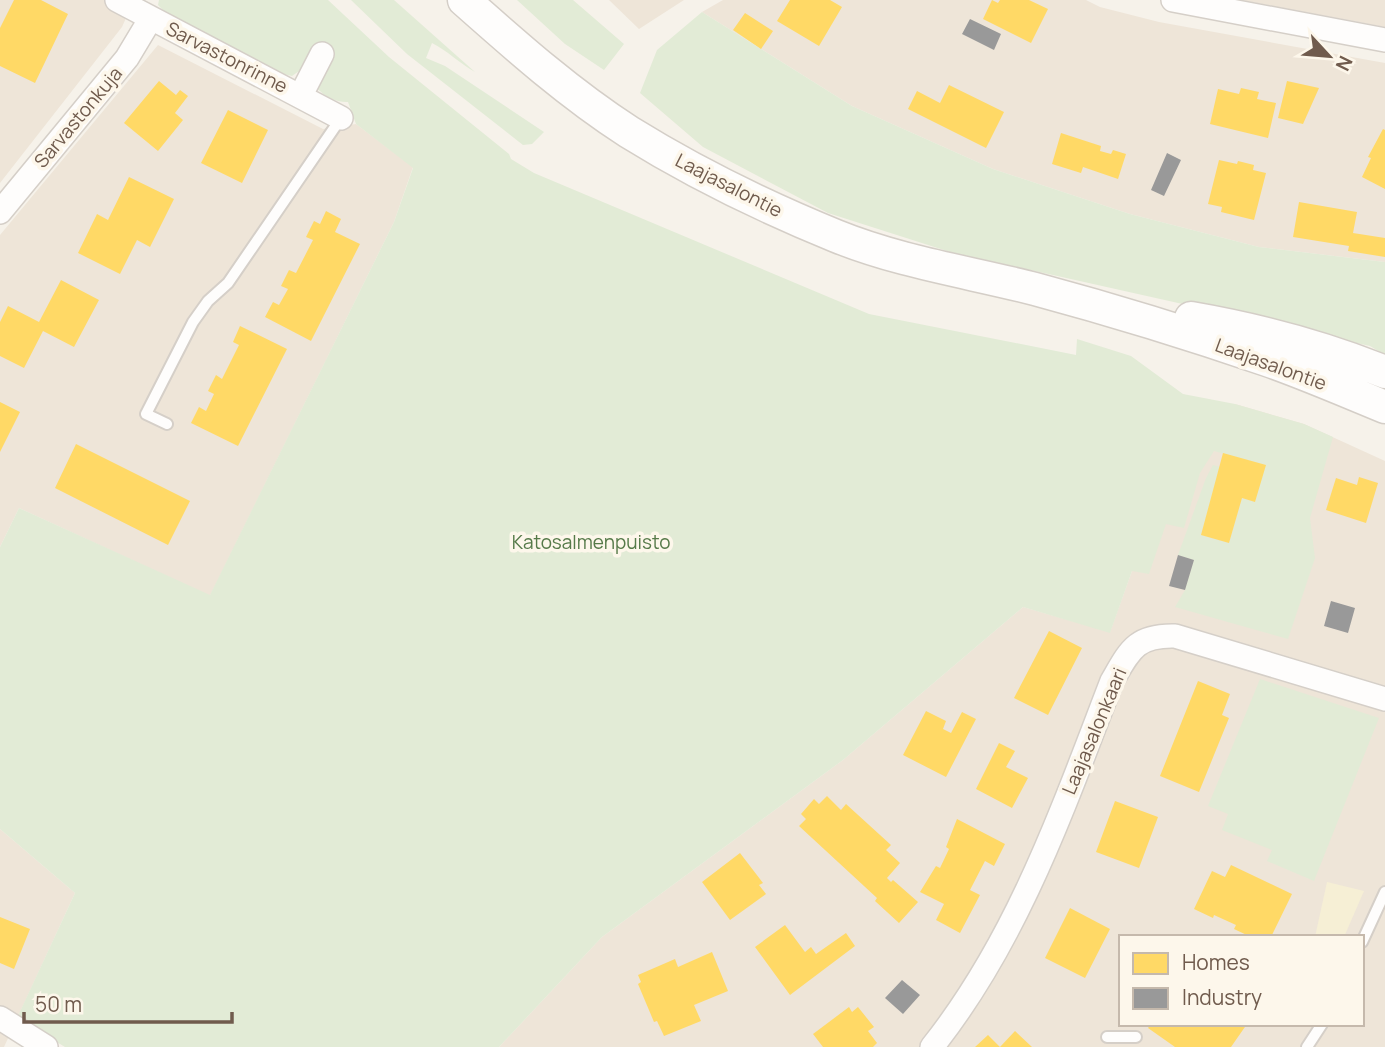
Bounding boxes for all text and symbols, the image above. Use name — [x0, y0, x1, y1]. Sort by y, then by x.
street label: Sarvastonrinne — [162, 15, 292, 99]
north arrow — [1294, 21, 1364, 91]
text: N — [1330, 52, 1359, 75]
street label: Sarvastonkuja — [28, 61, 128, 173]
street label: Laajasalontie — [671, 147, 787, 223]
street label: Laajasalontie — [1212, 332, 1330, 396]
park label: Katosalmenpuisto — [512, 529, 670, 555]
street label: Laajasalonkaari — [1056, 664, 1132, 798]
legend — [1119, 935, 1364, 1026]
text: Homes — [1182, 948, 1250, 976]
scale bar — [24, 981, 233, 1025]
text: Industry — [1182, 983, 1262, 1011]
text: 50 m — [35, 990, 82, 1018]

